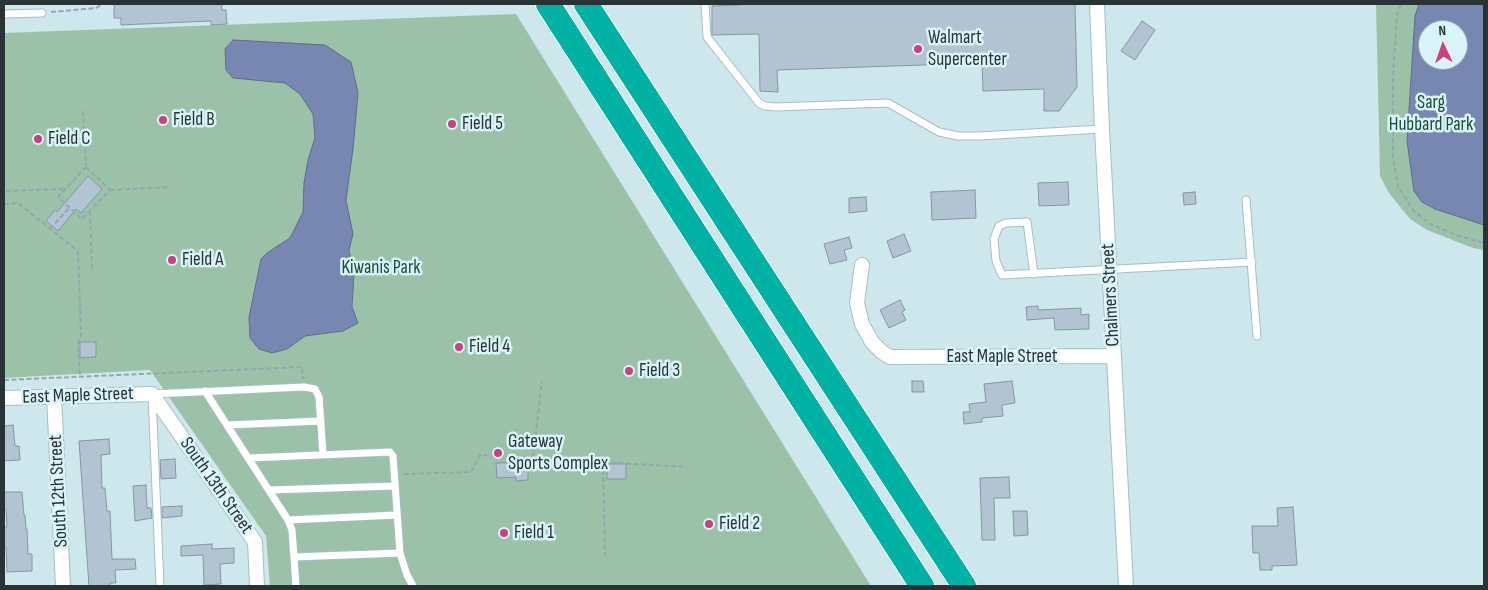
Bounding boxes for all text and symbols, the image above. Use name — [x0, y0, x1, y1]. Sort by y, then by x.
north arrow — [1418, 20, 1468, 70]
text: N — [1438, 22, 1446, 39]
place label: Walmart Supercenter — [928, 27, 1007, 71]
marker: Walmart Supercenter — [912, 43, 924, 55]
park label: Sarg Hubbard Park — [1389, 92, 1473, 136]
place label: Field B — [173, 109, 215, 131]
place label: Field 5 — [462, 113, 503, 135]
marker: Field B — [157, 114, 169, 126]
marker: Field 5 — [446, 118, 458, 130]
place label: Field C — [48, 128, 90, 150]
marker: Field C — [32, 133, 44, 145]
street label: Chalmers Street — [1097, 243, 1125, 347]
place label: Field A — [182, 249, 223, 271]
marker: Field A — [166, 254, 178, 266]
park label: Kiwanis Park — [341, 257, 421, 279]
place label: Field 4 — [469, 336, 510, 358]
marker: Field 4 — [453, 341, 465, 353]
street label: East Maple Street — [946, 346, 1058, 368]
place label: Field 3 — [639, 360, 680, 382]
marker: Field 3 — [623, 365, 635, 377]
street label: East Maple Street — [22, 383, 134, 409]
place label: Gateway Sports Complex — [508, 431, 608, 475]
street label: South 13th Street — [174, 433, 258, 539]
street label: South 12th Street — [45, 434, 73, 548]
marker: Gateway Sports Complex — [492, 447, 504, 459]
place label: Field 2 — [719, 513, 760, 535]
marker: Field 2 — [703, 518, 715, 530]
place label: Field 1 — [514, 522, 554, 544]
marker: Field 1 — [498, 527, 510, 539]

